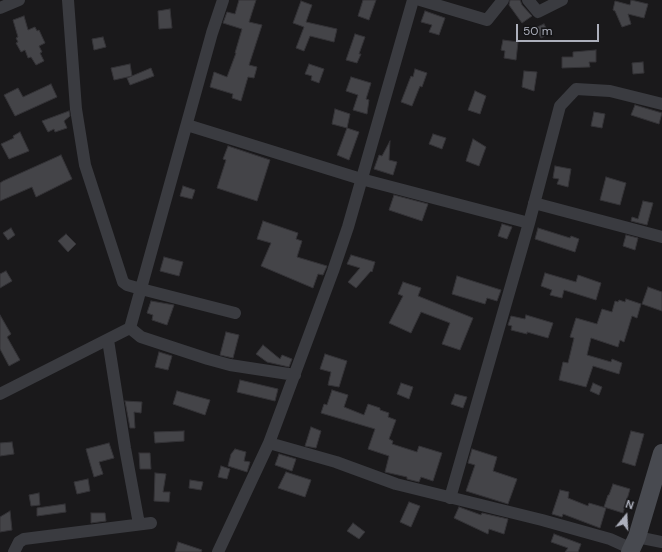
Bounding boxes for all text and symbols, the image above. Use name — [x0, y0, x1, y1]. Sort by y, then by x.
scale bar — [518, 16, 601, 42]
text: 50 m — [523, 23, 552, 39]
north arrow — [606, 496, 646, 536]
text: N — [624, 497, 636, 512]

